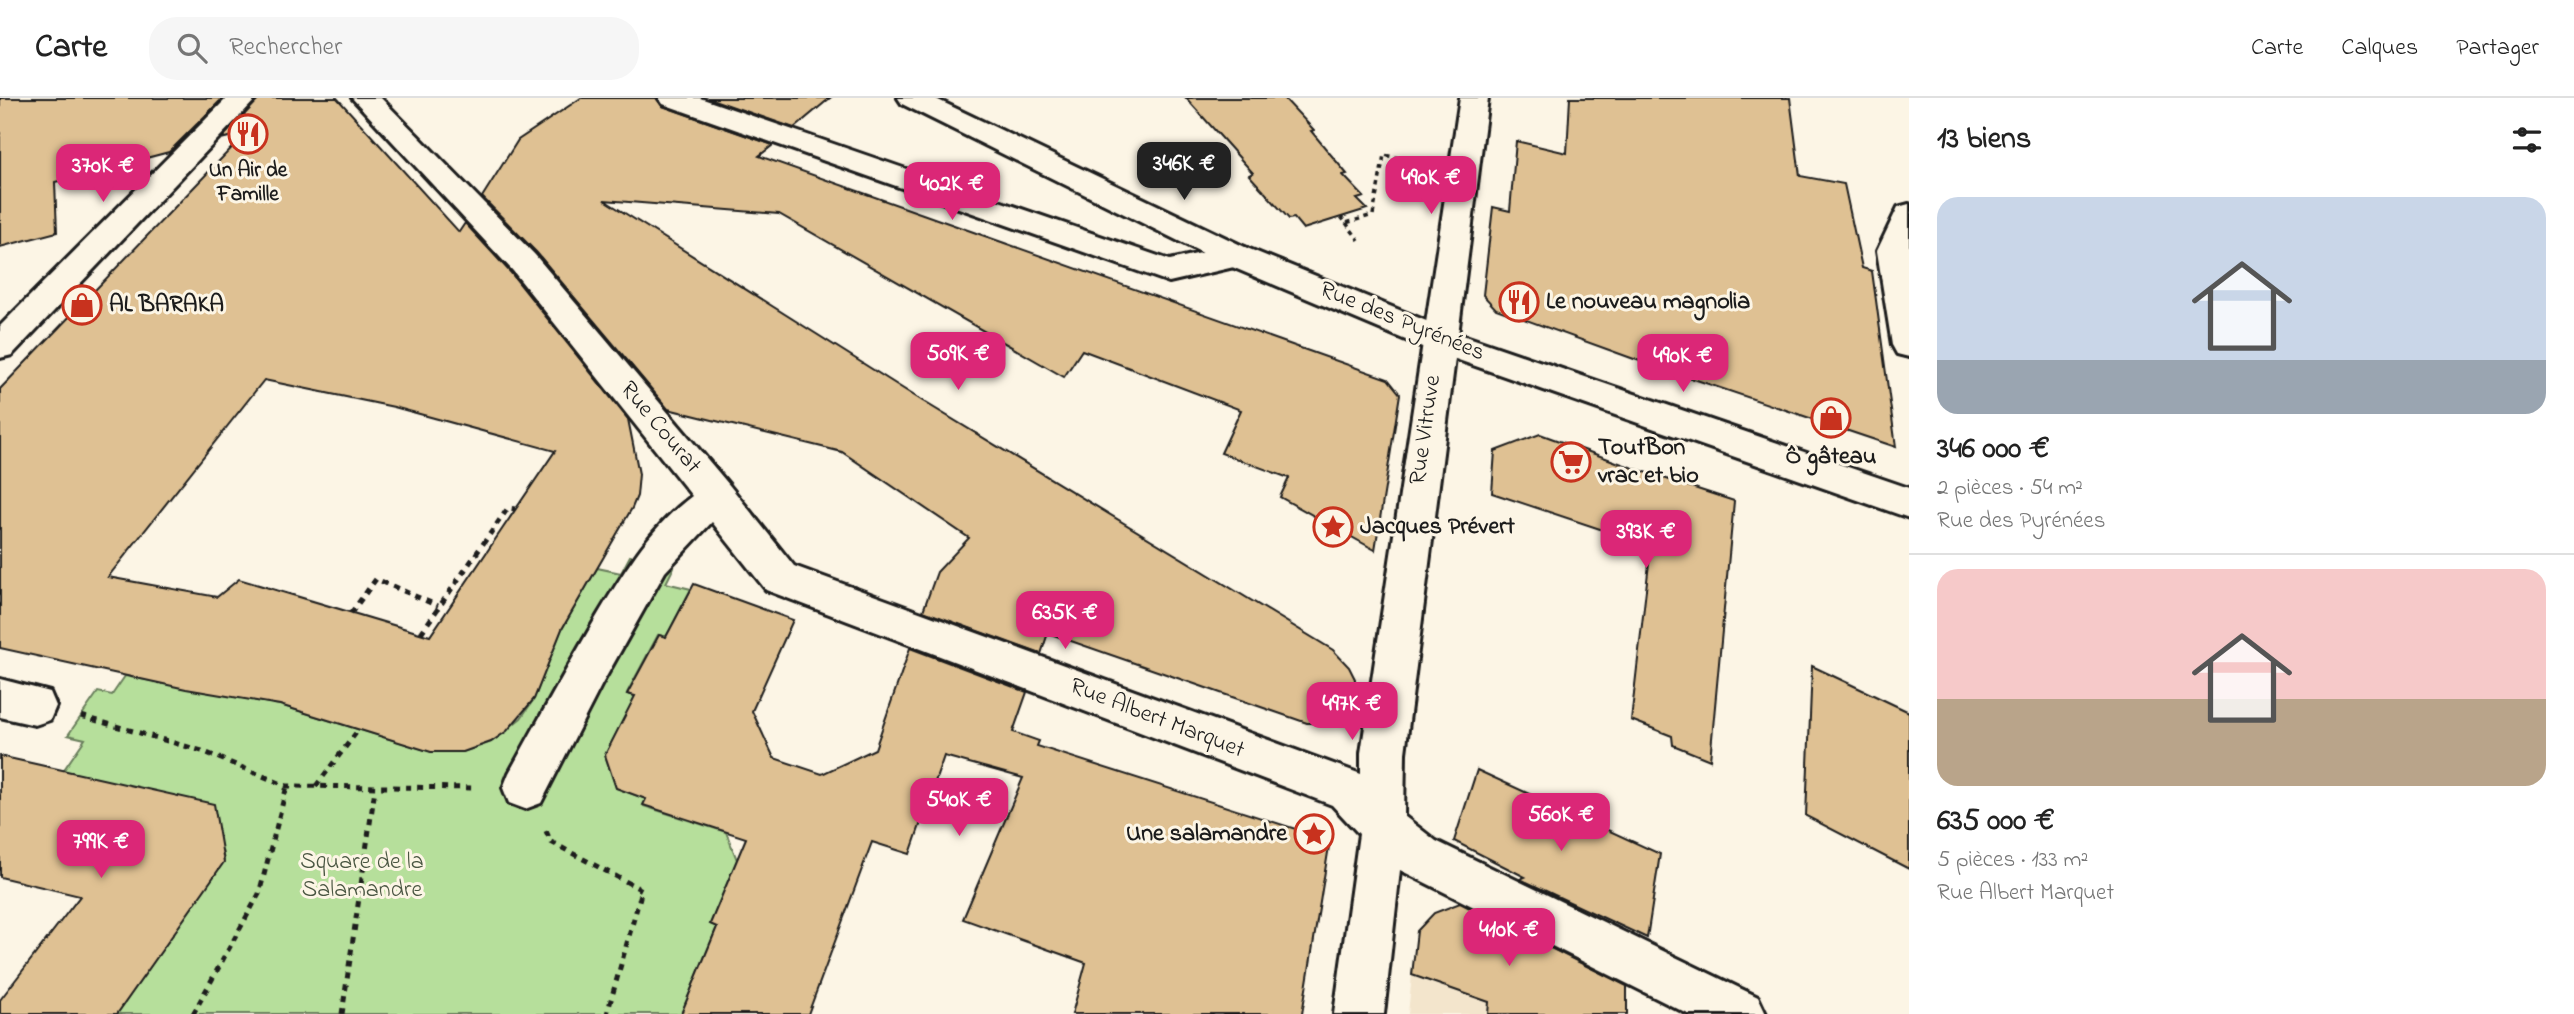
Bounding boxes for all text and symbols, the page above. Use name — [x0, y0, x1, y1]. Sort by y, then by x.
search box — [149, 17, 639, 80]
text: Carte — [35, 24, 107, 72]
icon: search — [173, 29, 211, 67]
text: Rechercher — [229, 29, 342, 67]
text: Carte — [2251, 31, 2303, 66]
text: Calques — [2341, 31, 2418, 66]
text: Partager — [2456, 31, 2539, 66]
restaurant icon: Un Air de Famille — [227, 113, 269, 155]
text: 13 biens — [1937, 118, 2031, 162]
icon: filters — [2508, 121, 2546, 159]
pin: 346K € — [1127, 142, 1241, 202]
pin: 370K € — [46, 144, 160, 204]
text: 346K € — [1153, 148, 1215, 181]
text: 370K € — [72, 150, 134, 183]
place label: Un Air de Famille — [209, 156, 288, 210]
pin: 490K € — [1374, 156, 1488, 216]
pin: 402K € — [895, 162, 1009, 222]
text: 490K € — [1401, 162, 1461, 195]
text: 402K € — [920, 168, 984, 201]
icon: home — [2179, 243, 2305, 369]
street label: Rue des Pyrénées — [1314, 273, 1490, 372]
restaurant icon: Le nouveau magnolia — [1498, 281, 1540, 323]
shop icon: AL BARAKA — [61, 284, 103, 326]
place label: Le nouveau magnolia — [1546, 285, 1750, 321]
place label: AL BARAKA — [109, 288, 224, 323]
pin: 509K € — [901, 332, 1015, 392]
pin: 490K € — [1626, 334, 1740, 394]
text: 509K € — [927, 338, 989, 371]
text: 490K € — [1653, 340, 1713, 373]
street label: Rue Vitruve — [1401, 373, 1451, 487]
street label: Rue Courat — [611, 374, 709, 482]
shop icon: Ô gâteau — [1810, 397, 1852, 439]
text: 346 000 € — [1937, 428, 2050, 472]
place label: ToutBon vrac et bio — [1597, 431, 1699, 494]
place label: Ô gâteau — [1786, 440, 1877, 476]
supermarket icon: ToutBon vrac et bio — [1550, 441, 1592, 483]
text: 2 pièces · 54 m² — [1937, 472, 2083, 505]
text: Rue des Pyrénées — [1937, 505, 2105, 538]
place icon: Jacques Prévert — [1312, 506, 1354, 548]
place label: Jacques Prévert — [1360, 510, 1516, 545]
pin: 393K € — [1589, 510, 1703, 570]
text: 393K € — [1617, 516, 1675, 549]
pin: 635K € — [1008, 592, 1122, 651]
text: 635K € — [1032, 597, 1098, 630]
icon: home — [2179, 615, 2305, 741]
street label: Rue Albert Marquet — [1064, 670, 1250, 768]
pin: 497K € — [1295, 682, 1409, 742]
text: 497K € — [1323, 688, 1381, 721]
pin: 540K € — [902, 778, 1016, 838]
text: 540K € — [926, 784, 992, 817]
pin: 560K € — [1504, 794, 1618, 853]
text: 560K € — [1528, 799, 1594, 832]
text: 635 000 € — [1937, 800, 2055, 844]
place icon: Une salamandre — [1293, 813, 1335, 855]
place label: Une salamandre — [1126, 817, 1288, 852]
pin: 799K € — [44, 820, 158, 880]
text: 799K € — [73, 826, 129, 859]
text: 5 pièces · 133 m² — [1937, 844, 2088, 877]
park label: Square de la Salamandre — [300, 845, 424, 908]
text: Rue Albert Marquet — [1937, 877, 2114, 910]
pin: 410K € — [1452, 908, 1566, 968]
text: 410K € — [1479, 914, 1539, 947]

